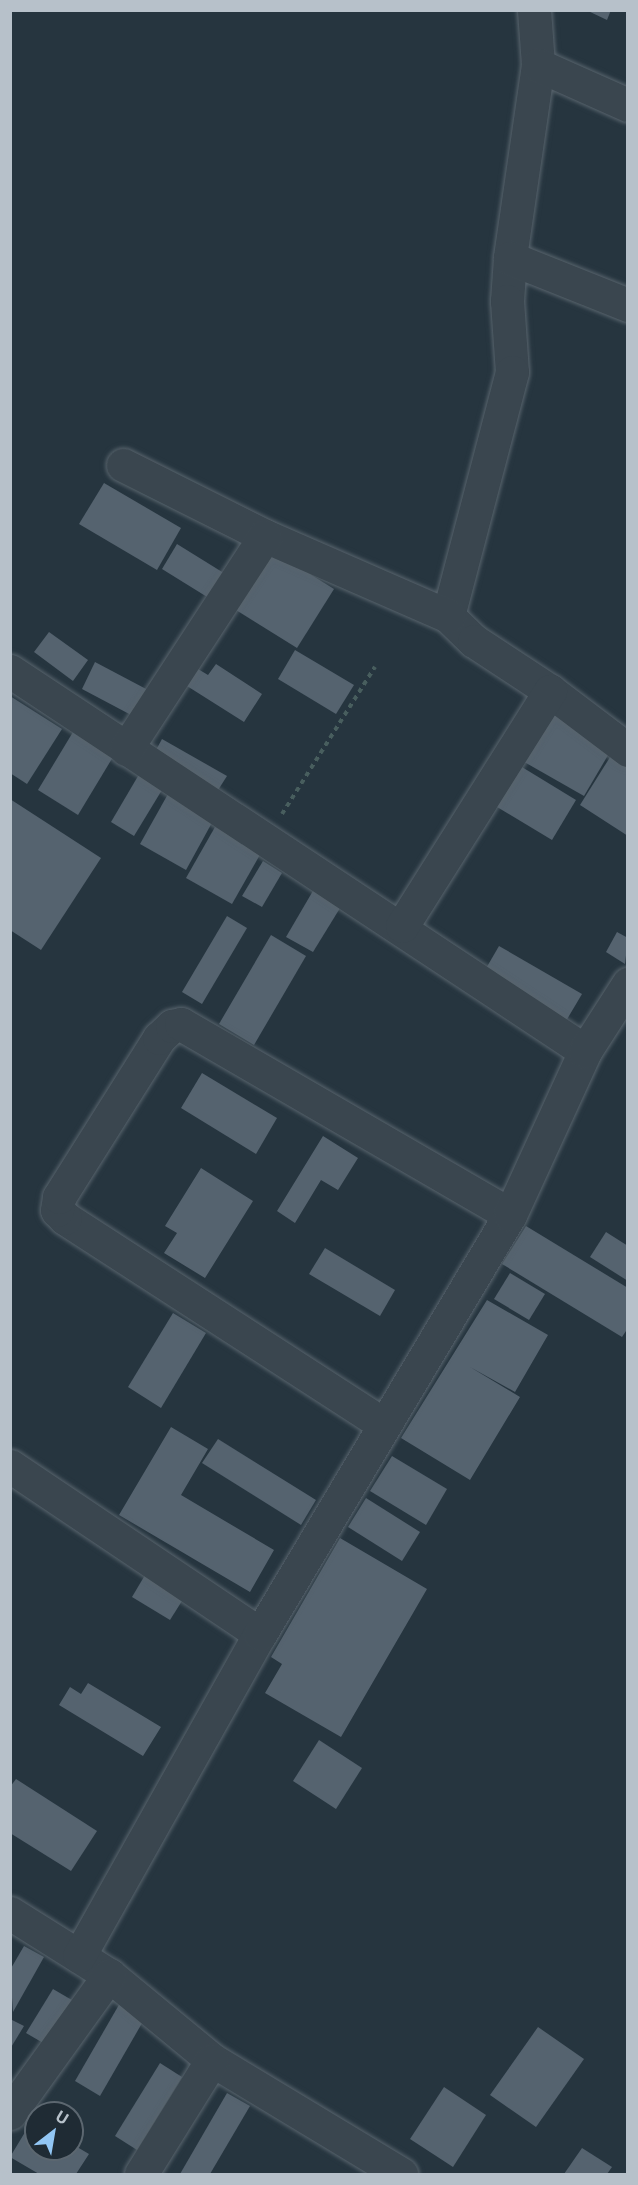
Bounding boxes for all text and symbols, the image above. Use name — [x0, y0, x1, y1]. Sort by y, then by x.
north arrow — [24, 2101, 84, 2161]
text: U — [51, 2105, 73, 2130]

